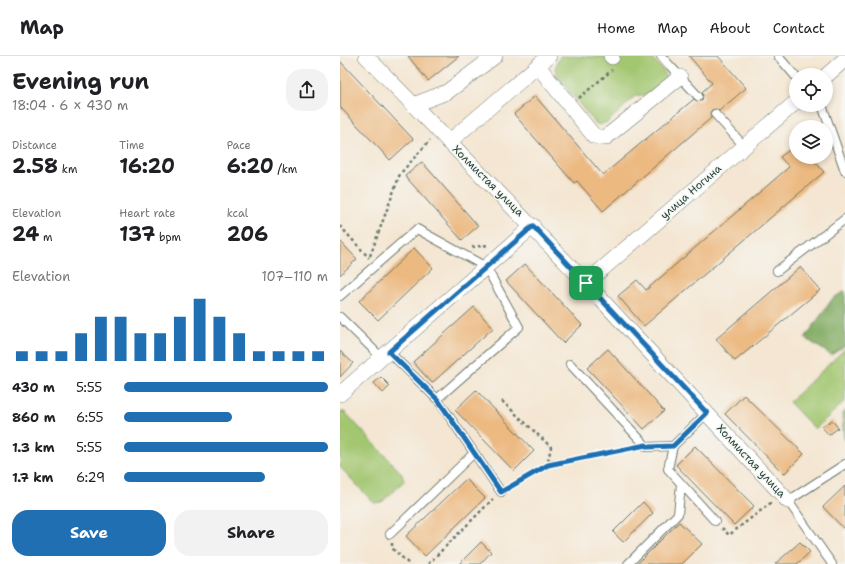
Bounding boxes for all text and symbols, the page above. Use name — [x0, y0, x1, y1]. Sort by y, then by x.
text: Map — [20, 15, 64, 40]
text: Home — [597, 19, 636, 37]
text: Map — [658, 19, 688, 37]
text: About — [710, 19, 751, 37]
text: Contact — [773, 19, 825, 37]
text: Evening run — [12, 67, 149, 96]
map controls — [789, 68, 833, 164]
button: locate — [789, 68, 833, 112]
button: share — [286, 69, 328, 111]
text: 18:04 · 6 × 430 m — [12, 97, 128, 114]
button: layers — [789, 120, 833, 164]
text: Distance — [12, 138, 57, 153]
text: Time — [119, 138, 145, 153]
text: Pace — [227, 138, 251, 153]
street label: Холмистая улица — [449, 142, 527, 220]
text: 2.58 — [12, 153, 58, 179]
text: 16:20 — [119, 153, 175, 179]
text: 6:20 — [227, 153, 274, 179]
street label: улица Ногина — [657, 161, 725, 223]
text: km — [58, 162, 77, 177]
text: /km — [274, 162, 297, 177]
text: Elevation — [12, 206, 61, 221]
text: Heart rate — [119, 206, 175, 221]
text: kcal — [227, 206, 248, 221]
text: 24 — [12, 221, 39, 247]
text: 137 — [119, 221, 155, 247]
text: 206 — [227, 221, 268, 247]
text: m — [39, 230, 52, 245]
text: bpm — [155, 230, 181, 245]
pin — [569, 266, 603, 300]
text: Elevation — [12, 268, 70, 285]
text: 107–110 m — [262, 268, 328, 285]
icon: arrive — [575, 272, 597, 294]
text: 430 m — [12, 379, 55, 396]
text: 5:55 — [76, 379, 102, 396]
text: 860 m — [12, 409, 56, 426]
text: 6:55 — [76, 409, 103, 426]
street label: Холмистая улица — [713, 421, 789, 501]
text: 1.3 km — [12, 439, 55, 456]
text: 5:55 — [76, 439, 102, 456]
text: 1.7 km — [12, 469, 53, 486]
text: 6:29 — [76, 469, 105, 486]
button: Save — [12, 510, 166, 556]
button: Share — [174, 510, 328, 556]

